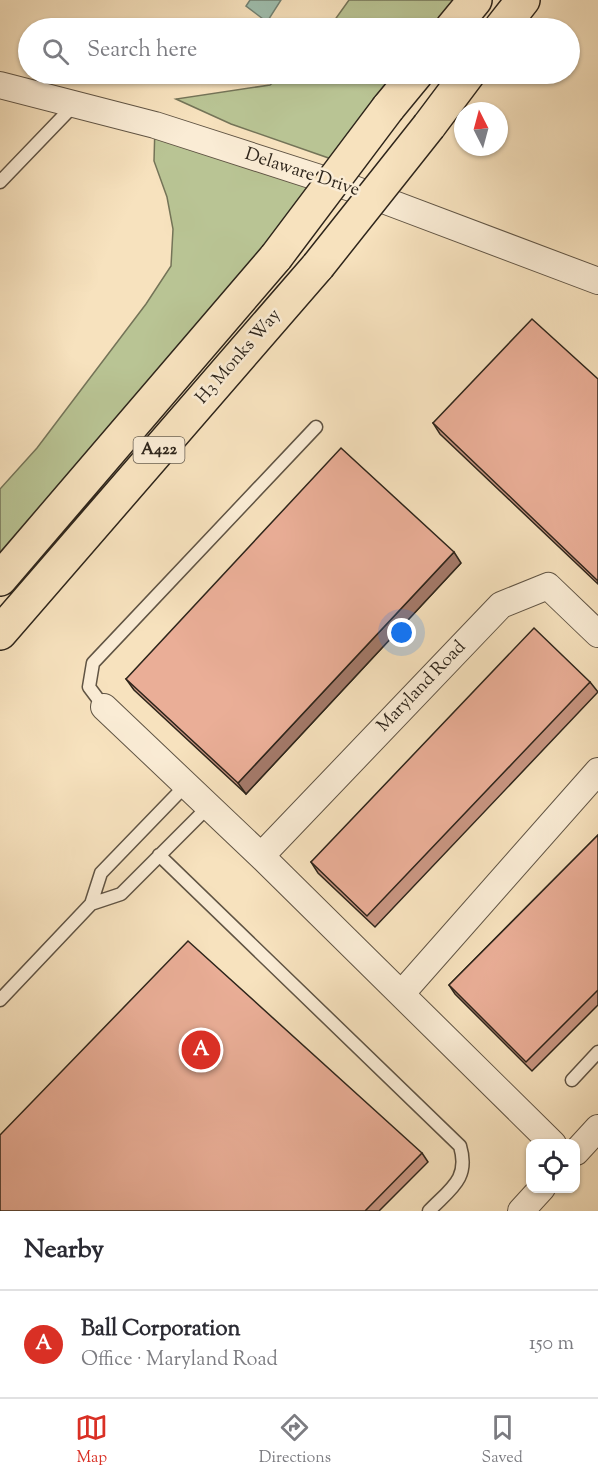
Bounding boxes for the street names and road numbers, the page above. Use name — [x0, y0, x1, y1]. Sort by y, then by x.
street label: Delaware Drive — [241, 142, 363, 204]
street label: H3 Monks Way — [190, 304, 288, 410]
road number: A422 — [134, 437, 184, 463]
street label: Maryland Road — [372, 635, 472, 739]

